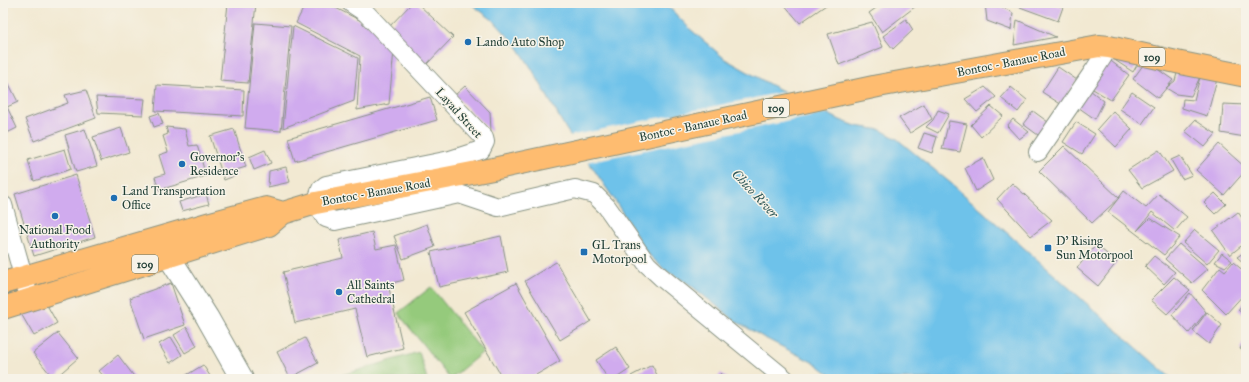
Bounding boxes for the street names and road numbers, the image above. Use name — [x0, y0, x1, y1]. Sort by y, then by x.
street label: Bontoc - Banaue Road — [956, 45, 1066, 79]
road number: 109 — [1139, 48, 1165, 66]
street label: Layad Street — [433, 85, 486, 142]
road number: 109 — [763, 99, 789, 117]
street label: Bontoc - Banaue Road — [638, 108, 748, 144]
street label: Bontoc - Banaue Road — [321, 176, 431, 208]
road number: 109 — [132, 255, 158, 273]

